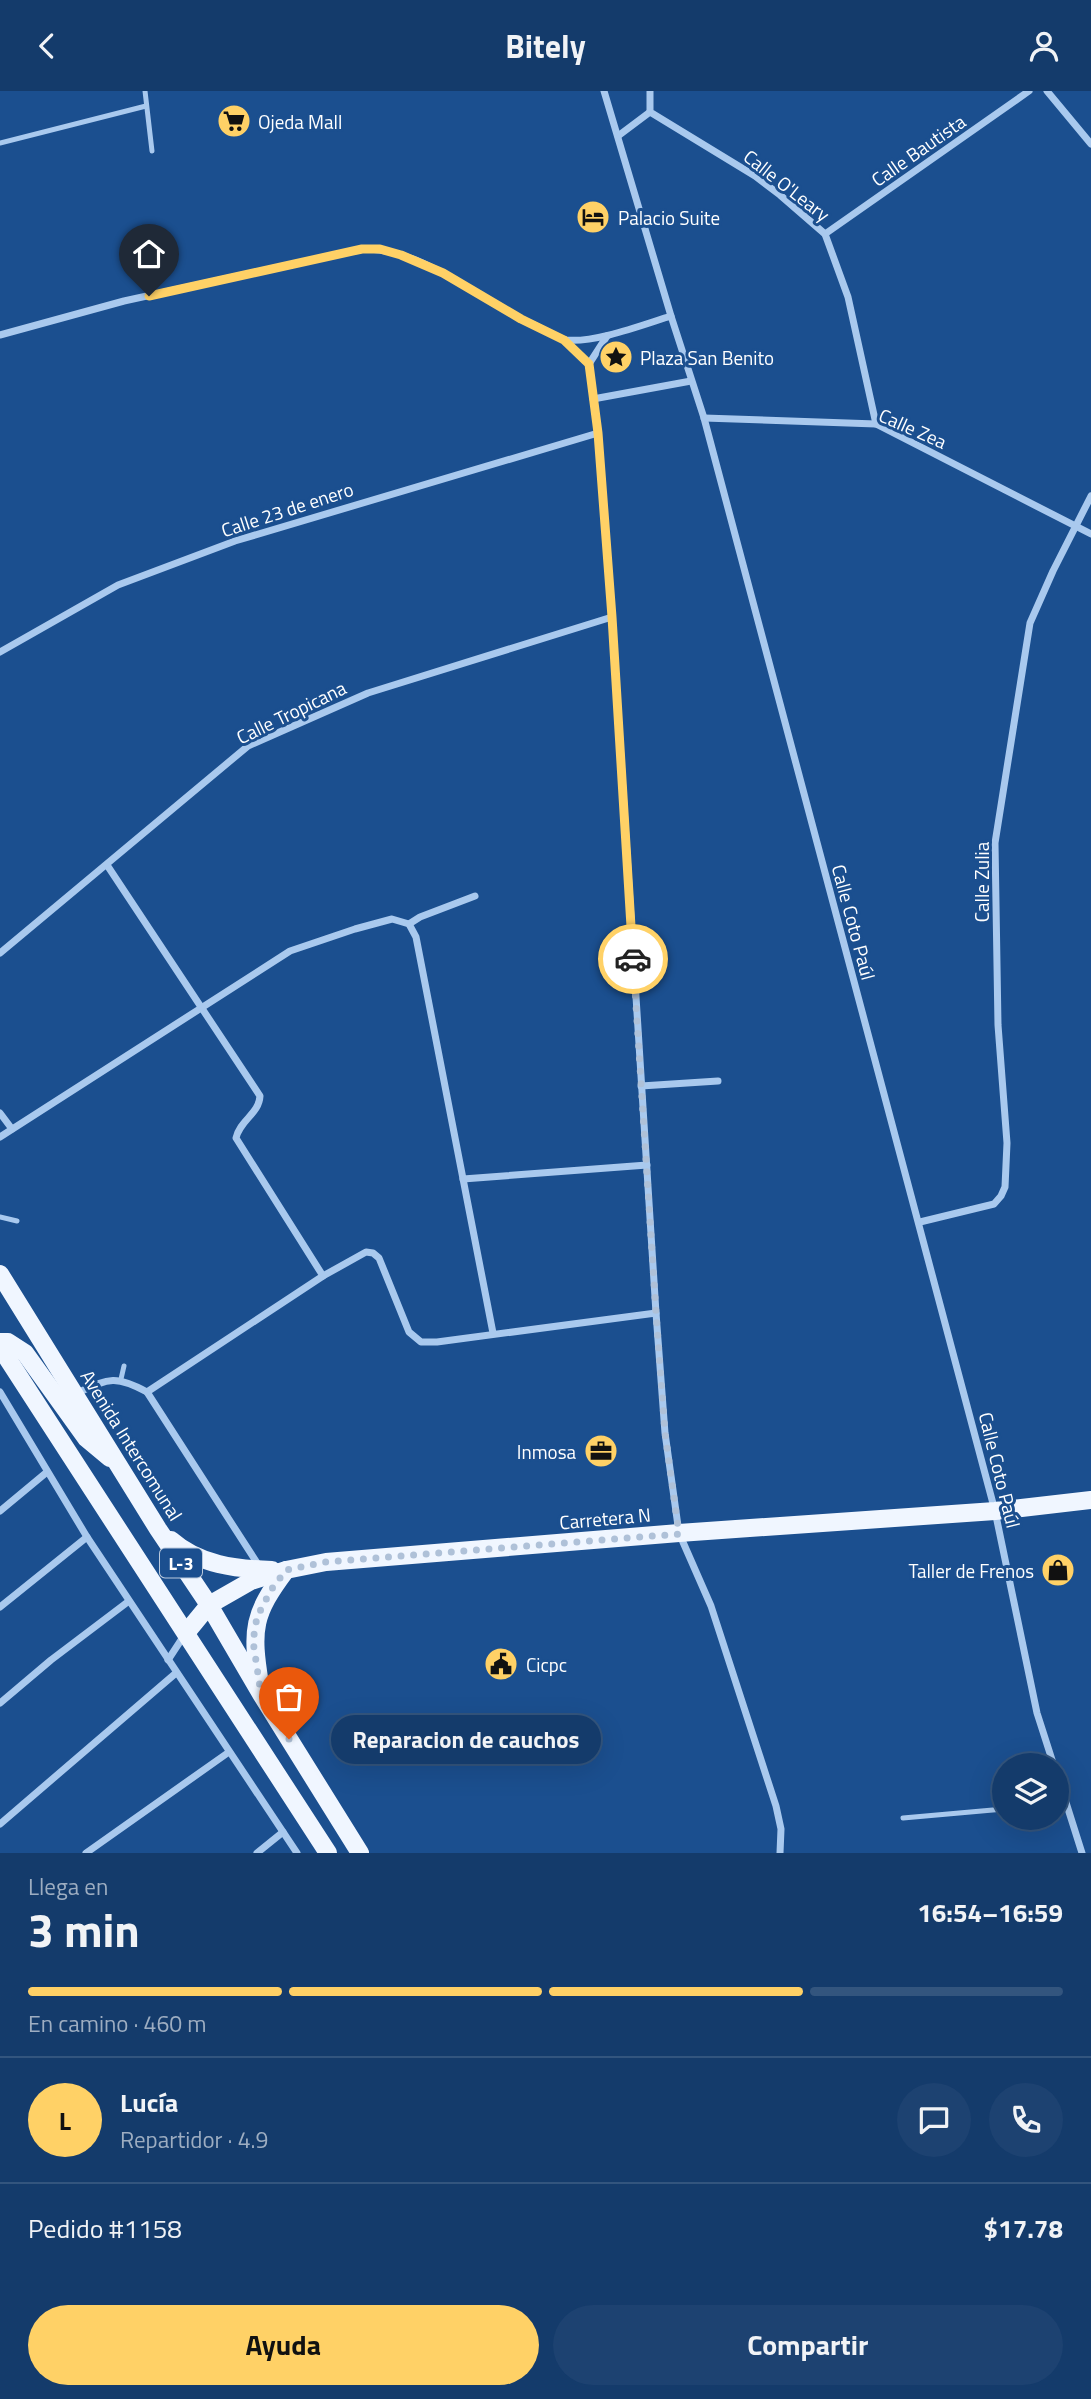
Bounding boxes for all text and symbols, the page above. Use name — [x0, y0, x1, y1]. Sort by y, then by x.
text: Bitely — [505, 22, 586, 70]
icon: back — [28, 27, 66, 65]
icon: person — [1025, 27, 1063, 65]
supermarket icon: Ojeda Mall — [215, 102, 253, 140]
street label: Calle Bautista — [865, 106, 972, 193]
place label: Ojeda Mall — [258, 107, 342, 136]
street label: Calle O'Leary — [738, 142, 836, 228]
hotel icon: Palacio Suite — [574, 198, 612, 236]
place label: Palacio Suite — [618, 203, 720, 232]
pin — [119, 224, 179, 296]
icon: home — [130, 235, 168, 273]
place icon: Plaza San Benito — [597, 338, 635, 376]
place label: Plaza San Benito — [640, 343, 774, 372]
street label: Calle Zea — [874, 400, 952, 456]
street label: Calle 23 de enero — [217, 474, 357, 544]
street label: Calle Tropicana — [231, 673, 351, 751]
street label: Calle Zulia — [967, 841, 996, 922]
street label: Calle Coto Paúl — [825, 861, 883, 983]
courier — [598, 924, 668, 994]
icon: car — [614, 940, 652, 978]
street label: Avenida Intercomunal — [74, 1364, 190, 1526]
street label: Calle Coto Paúl — [972, 1409, 1028, 1531]
office icon: Inmosa — [582, 1432, 620, 1470]
place label: Inmosa — [517, 1437, 576, 1466]
street label: Carretera N — [558, 1500, 652, 1536]
road number: L-3 — [160, 1548, 202, 1577]
shop icon: Taller de Frenos — [1039, 1551, 1077, 1589]
place label: Taller de Frenos — [909, 1556, 1034, 1585]
public building icon: Cicpc — [482, 1645, 520, 1683]
place label: Cicpc — [526, 1650, 567, 1679]
pin — [259, 1667, 319, 1739]
icon: bag — [270, 1678, 308, 1716]
callout: Reparacion de cauchos — [331, 1715, 600, 1763]
text: Reparacion de cauchos — [353, 1722, 579, 1757]
map controls — [992, 1753, 1069, 1830]
button: layers — [992, 1753, 1069, 1830]
text: Llega en — [28, 1869, 108, 1904]
text: 16:54–16:59 — [917, 1893, 1063, 1932]
text: 3 min — [28, 1895, 140, 1965]
text: En camino · 460 m — [28, 2006, 206, 2041]
text: Lucía — [120, 2083, 178, 2122]
button: chat — [897, 2083, 971, 2157]
button: phone — [989, 2083, 1063, 2157]
text: L — [59, 2101, 71, 2140]
text: Repartidor · 4.9 — [120, 2122, 268, 2157]
text: Pedido #1158 — [28, 2209, 182, 2248]
text: $17.78 — [984, 2209, 1063, 2248]
button: Ayuda — [28, 2305, 539, 2385]
button: Compartir — [553, 2305, 1063, 2385]

